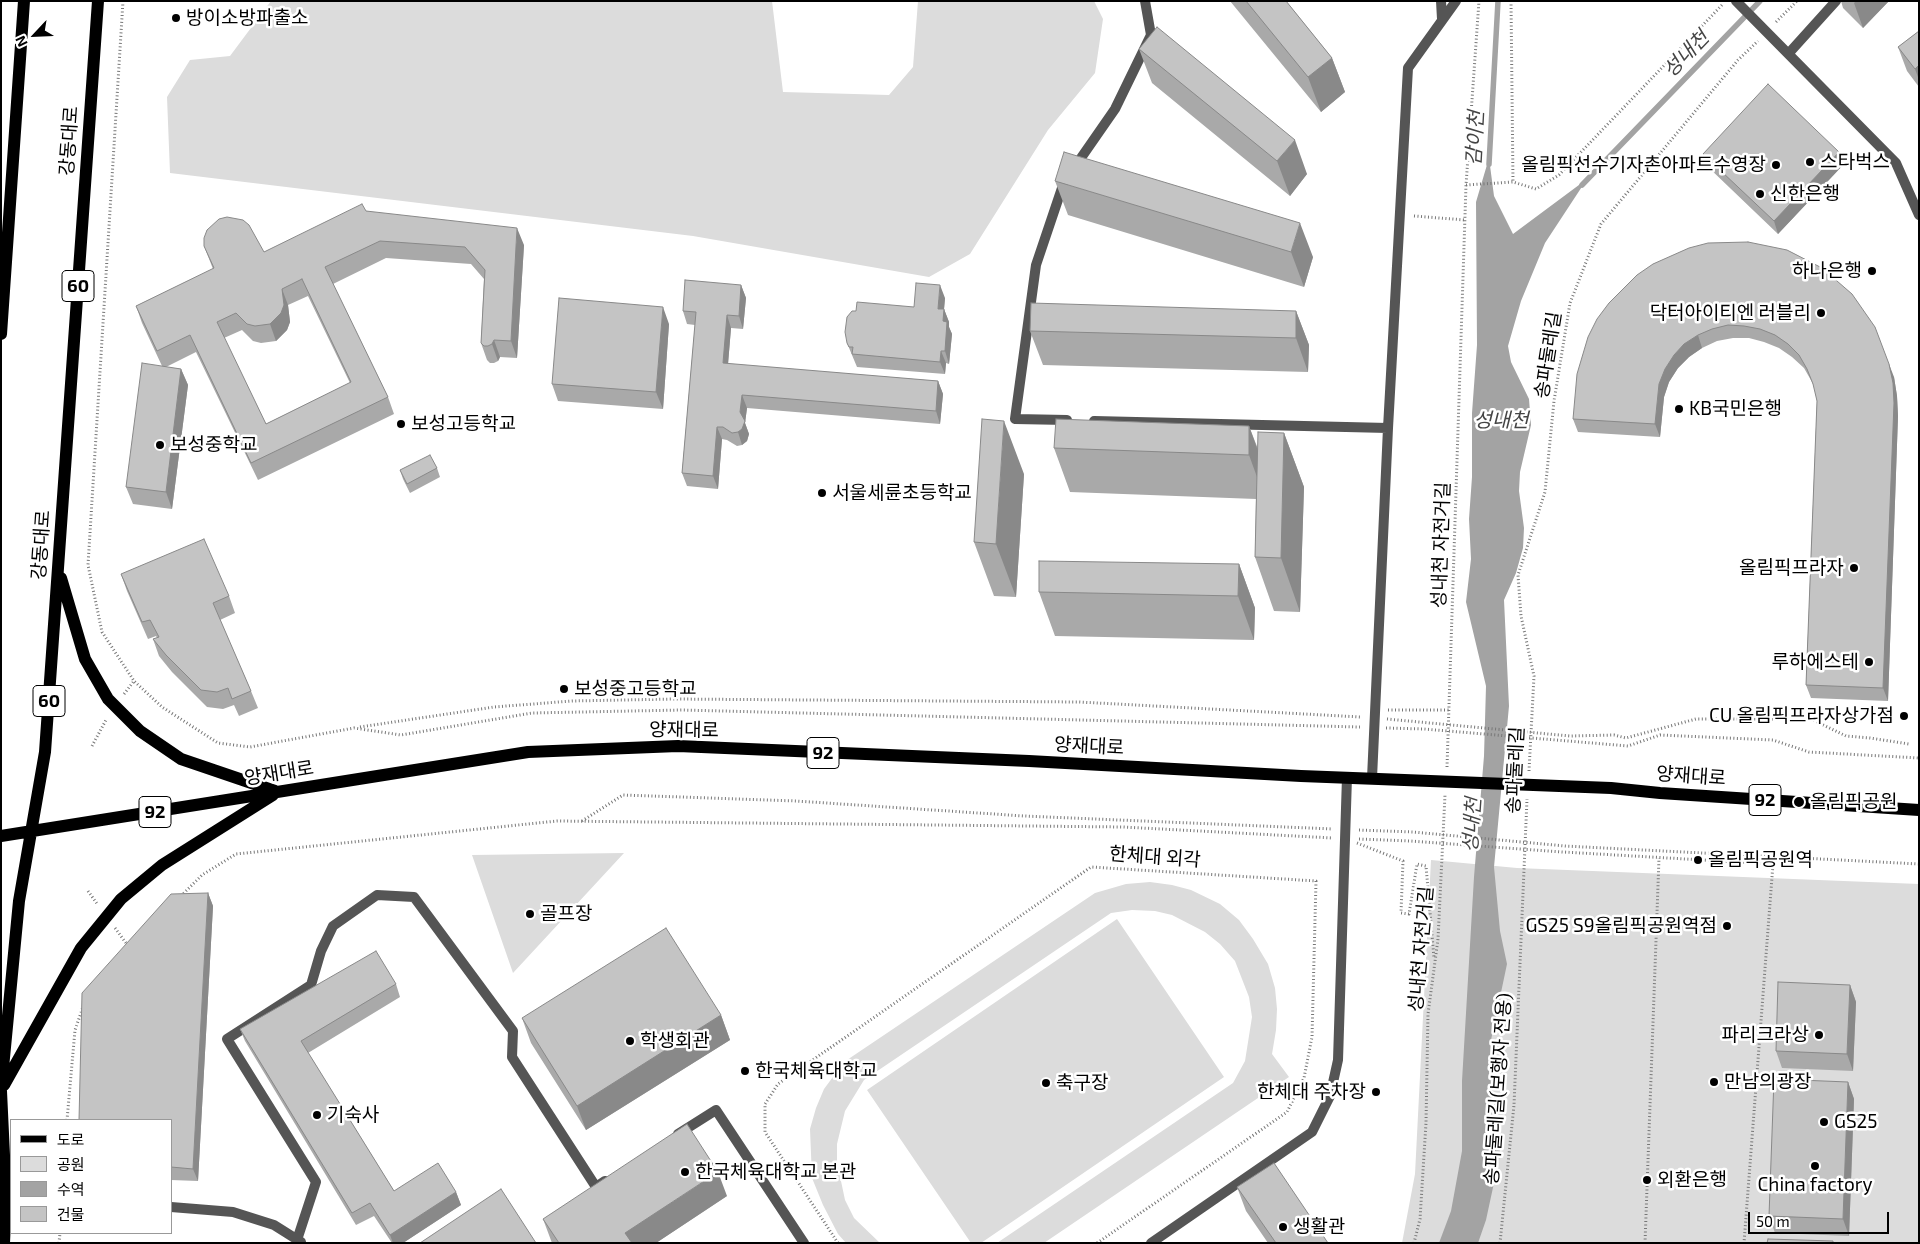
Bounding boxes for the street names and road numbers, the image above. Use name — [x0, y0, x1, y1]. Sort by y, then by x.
street label: 강동대로 — [55, 105, 83, 177]
road number: 60 — [62, 270, 94, 302]
street label: 송파둘레길 — [1530, 310, 1566, 400]
street label: 성내천 자전거길 — [1427, 481, 1455, 609]
street label: 강동대로 — [27, 509, 55, 581]
road number: 60 — [33, 686, 65, 716]
street label: 양재대로 — [649, 718, 719, 742]
street label: 송파둘레길 — [1501, 726, 1529, 814]
street label: 양재대로 — [1053, 733, 1125, 759]
road number: 92 — [807, 738, 839, 768]
street label: 양재대로 — [243, 756, 315, 790]
street label: 양재대로 — [1655, 762, 1727, 790]
road number: 92 — [1749, 784, 1781, 816]
road number: 92 — [139, 796, 171, 828]
street label: 한체대 외각 — [1108, 842, 1202, 872]
street label: 성내천 자전거길 — [1404, 885, 1438, 1013]
street label: 송파둘레길(보행자 전용) — [1480, 992, 1516, 1186]

